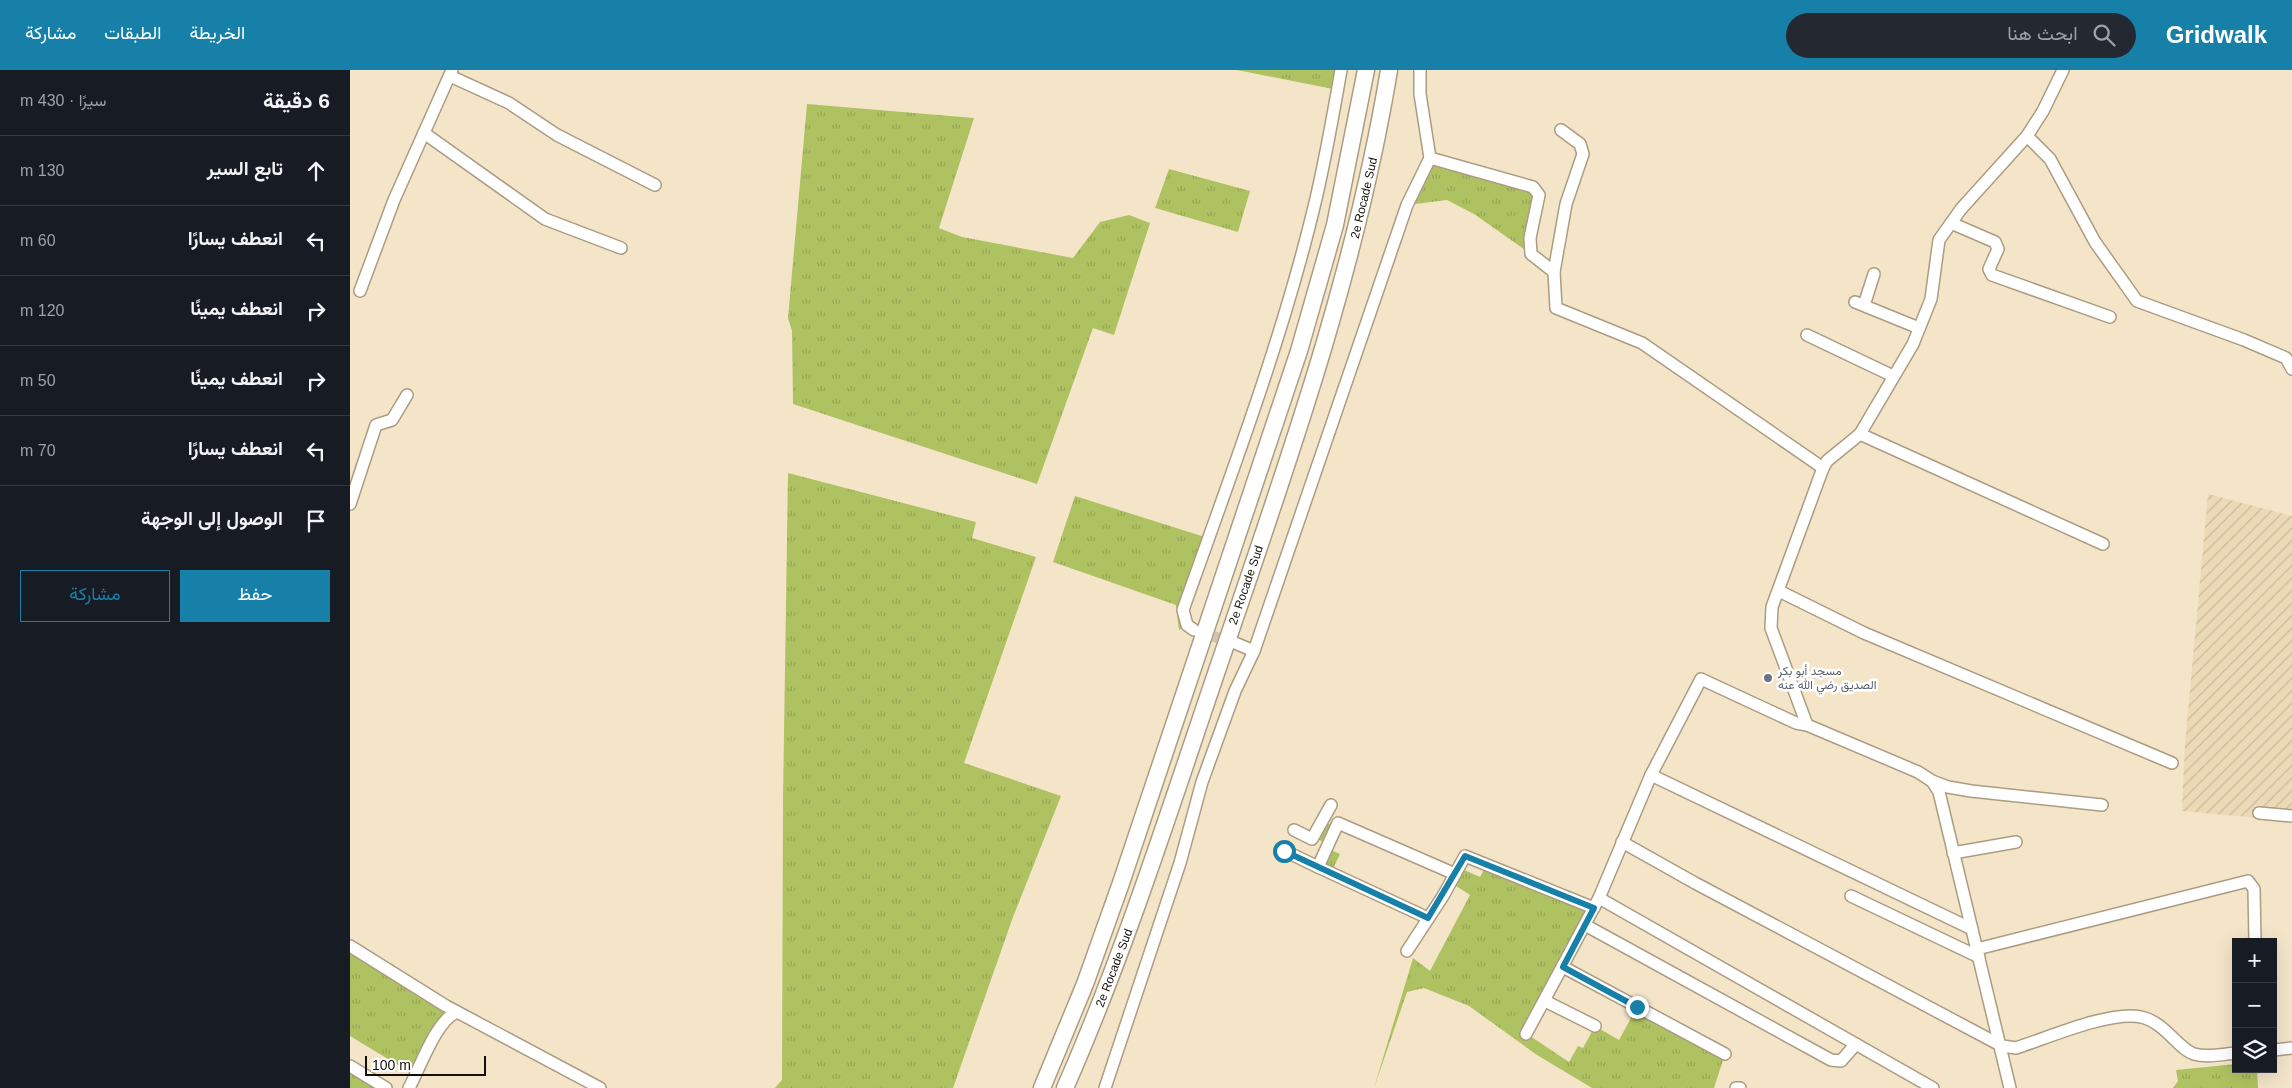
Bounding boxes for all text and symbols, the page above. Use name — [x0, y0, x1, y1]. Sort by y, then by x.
search box — [1786, 13, 2136, 58]
icon: search — [2090, 21, 2118, 49]
text: Gridwalk — [2166, 21, 2267, 48]
text: مشاركة — [25, 23, 76, 43]
text: الطبقات — [104, 23, 161, 43]
text: الخريطة — [189, 23, 245, 43]
text: ابحث هنا — [2007, 23, 2078, 44]
text: 6 دقيقة — [263, 89, 330, 112]
text: سيرًا · 430 m — [20, 92, 106, 109]
street label: 2e Rocade Sud — [1348, 156, 1380, 240]
icon: ahead — [302, 157, 330, 185]
text: تابع السير — [207, 158, 283, 179]
text: 130 m — [20, 162, 64, 179]
icon: left — [302, 227, 330, 255]
text: انعطف يسارًا — [188, 228, 283, 249]
text: 60 m — [20, 232, 56, 249]
icon: right — [302, 297, 330, 325]
text: انعطف يمينًا — [190, 298, 283, 319]
text: 120 m — [20, 302, 64, 319]
icon: right — [302, 367, 330, 395]
text: انعطف يمينًا — [190, 368, 283, 389]
text: 50 m — [20, 372, 56, 389]
icon: left — [302, 437, 330, 465]
text: انعطف يسارًا — [188, 438, 283, 459]
text: 70 m — [20, 442, 56, 459]
icon: arrive — [302, 507, 330, 535]
text: الوصول إلى الوجهة — [141, 508, 283, 529]
street label: 2e Rocade Sud — [1226, 544, 1266, 626]
button: مشاركة — [20, 570, 170, 622]
button: حفظ — [180, 570, 330, 622]
place label: مسجد أبو بكر الصديق رضي الله عنه — [1777, 664, 1877, 695]
marker: مسجد أبو بكر الصديق رضي الله عنه — [1762, 672, 1774, 684]
route start — [1273, 840, 1296, 863]
street label: 2e Rocade Sud — [1093, 927, 1135, 1009]
map controls — [2232, 938, 2277, 1073]
button: + — [2232, 938, 2277, 983]
button: − — [2232, 983, 2277, 1028]
route end — [1626, 996, 1649, 1019]
button: layers — [2232, 1028, 2277, 1073]
scale bar — [365, 1053, 486, 1076]
text: 100 m — [372, 1057, 411, 1073]

